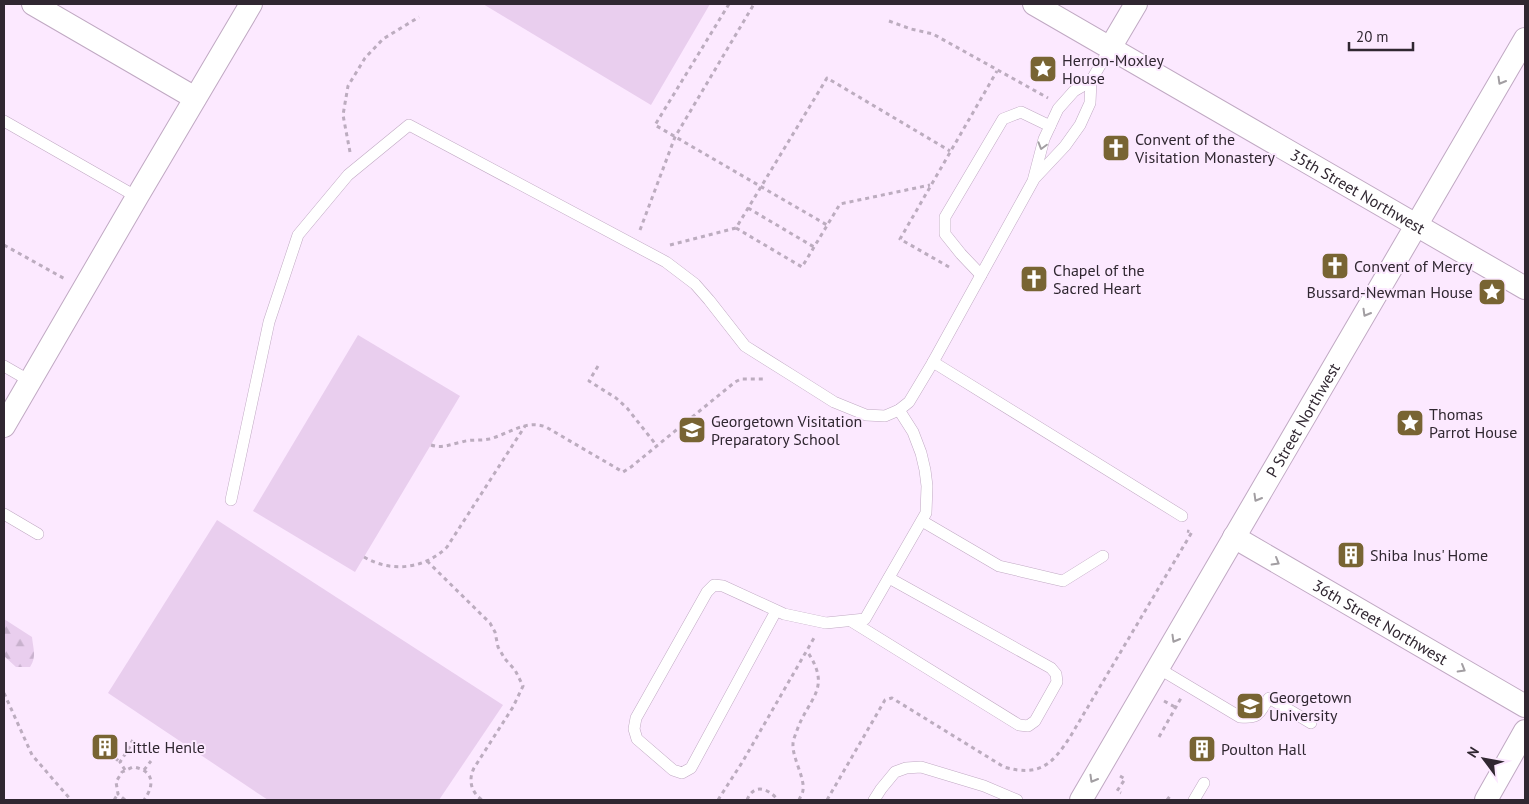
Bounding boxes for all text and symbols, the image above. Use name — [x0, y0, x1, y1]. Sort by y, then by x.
scale bar — [1349, 20, 1413, 52]
text: 20 m — [1356, 27, 1389, 46]
place label: Herron-Moxley House — [1062, 50, 1164, 88]
place icon: Herron-Moxley House — [1028, 54, 1058, 84]
one-way arrow — [1497, 76, 1507, 85]
place label: Convent of the Visitation Monastery — [1134, 129, 1276, 167]
church icon: Convent of the Visitation Monastery — [1101, 133, 1131, 163]
one-way arrow — [1038, 141, 1048, 149]
street label: 35th Street Northwest — [1287, 144, 1429, 238]
church icon: Convent of Mercy — [1320, 251, 1350, 281]
place label: Convent of Mercy — [1354, 256, 1473, 276]
place label: Chapel of the Sacred Heart — [1053, 260, 1145, 298]
church icon: Chapel of the Sacred Heart — [1019, 264, 1049, 294]
place icon: Bussard-Newman House — [1477, 277, 1507, 307]
place label: Bussard-Newman House — [1307, 282, 1473, 302]
one-way arrow — [1362, 307, 1372, 316]
street label: P Street Northwest — [1262, 359, 1344, 481]
place label: Thomas Parrot House — [1429, 404, 1517, 442]
place icon: Thomas Parrot House — [1395, 408, 1425, 438]
place label: Georgetown Visitation Preparatory School — [711, 411, 862, 449]
school or university icon: Georgetown Visitation Preparatory School — [677, 415, 707, 445]
one-way arrow — [1253, 493, 1263, 502]
building icon: Shiba Inus' Home — [1336, 540, 1366, 570]
place label: Shiba Inus' Home — [1370, 545, 1488, 565]
one-way arrow — [1271, 555, 1280, 565]
street label: 36th Street Northwest — [1309, 575, 1452, 669]
one-way arrow — [1172, 633, 1182, 642]
one-way arrow — [1457, 663, 1466, 673]
place label: Georgetown University — [1269, 687, 1352, 725]
school or university icon: Georgetown University — [1235, 691, 1265, 721]
building icon: Little Henle — [90, 732, 120, 762]
building icon: Poulton Hall — [1187, 734, 1217, 764]
north arrow — [1459, 734, 1509, 784]
place label: Little Henle — [124, 737, 205, 757]
place label: Poulton Hall — [1221, 739, 1306, 759]
text: N — [1463, 743, 1483, 761]
one-way arrow — [1090, 773, 1100, 782]

